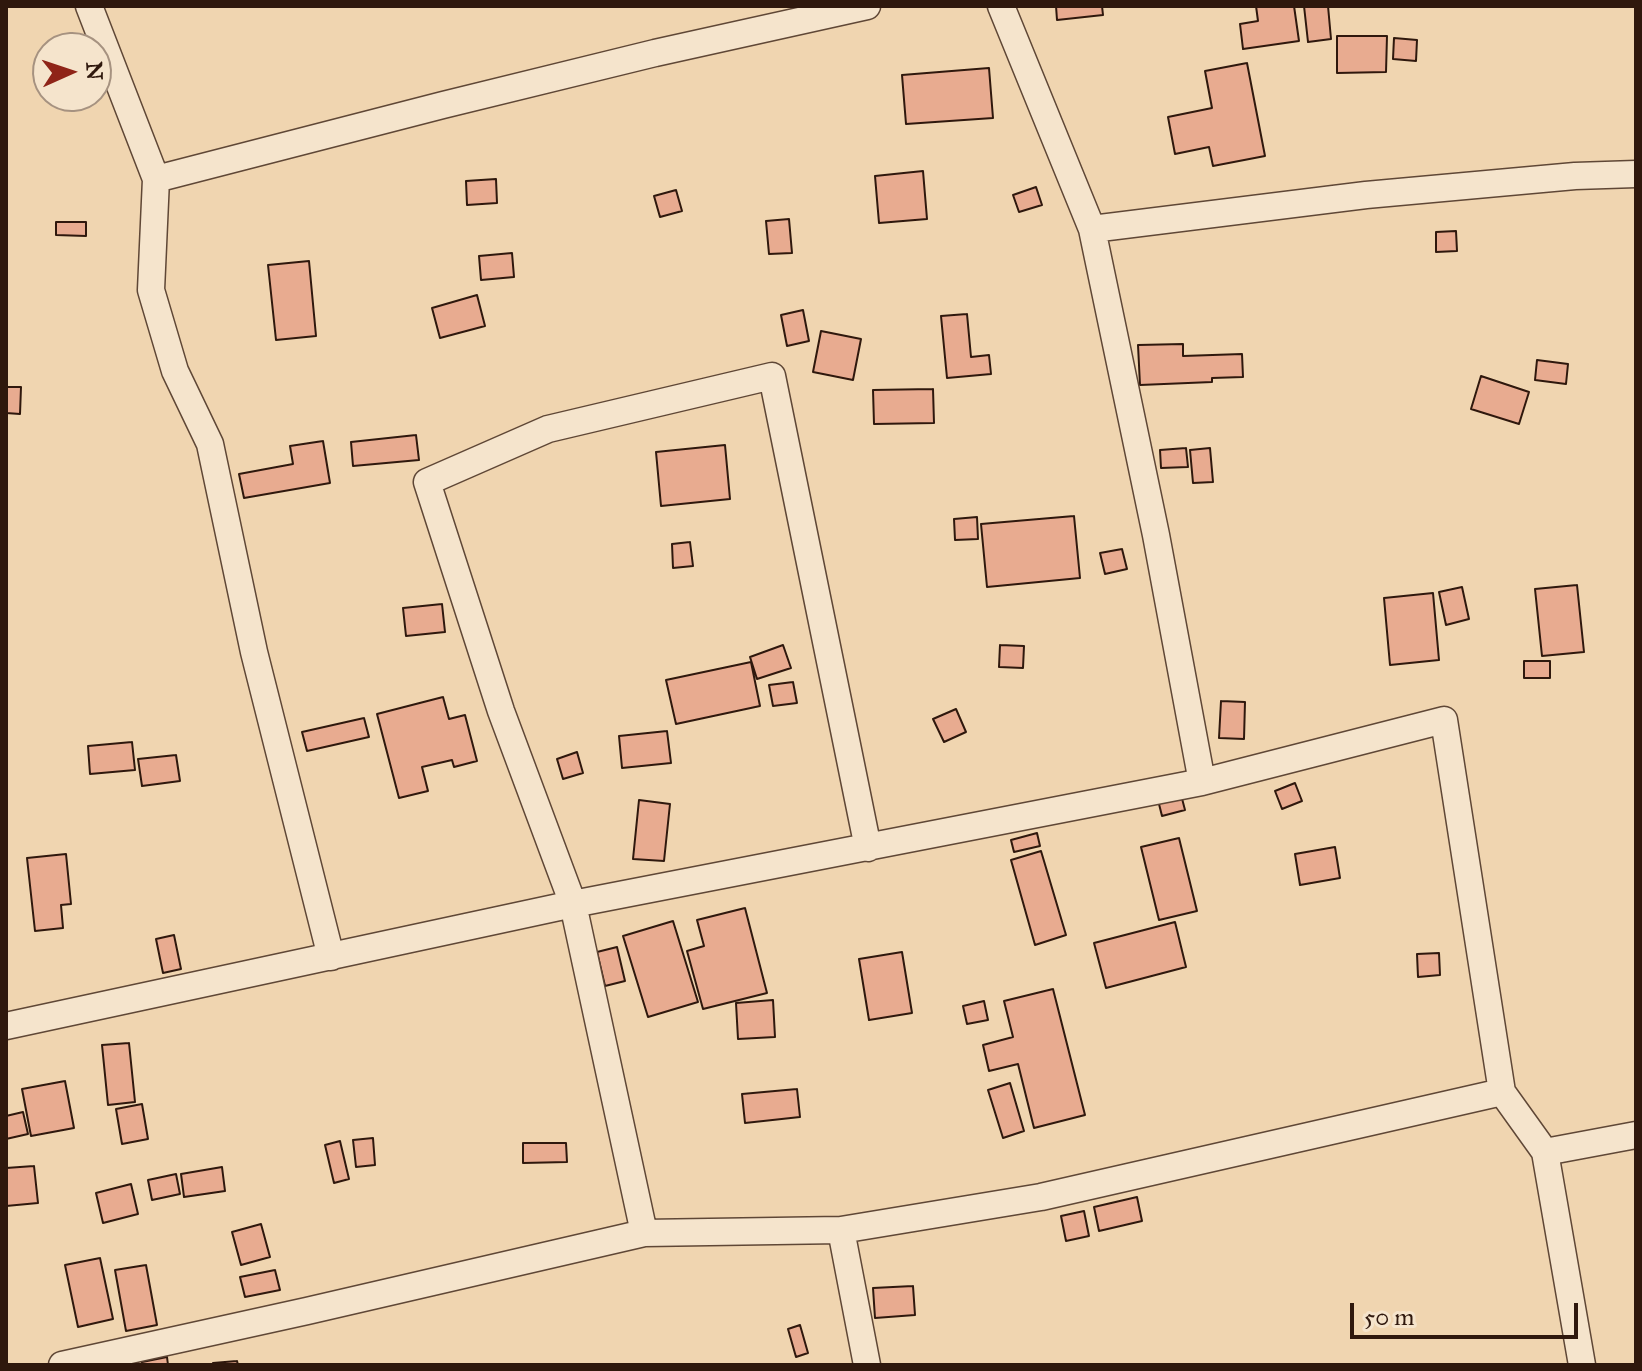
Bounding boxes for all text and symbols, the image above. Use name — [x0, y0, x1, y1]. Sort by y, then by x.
north arrow — [32, 32, 112, 112]
text: N — [80, 61, 108, 81]
scale bar — [1354, 1287, 1582, 1337]
text: 50 m — [1364, 1302, 1414, 1332]

